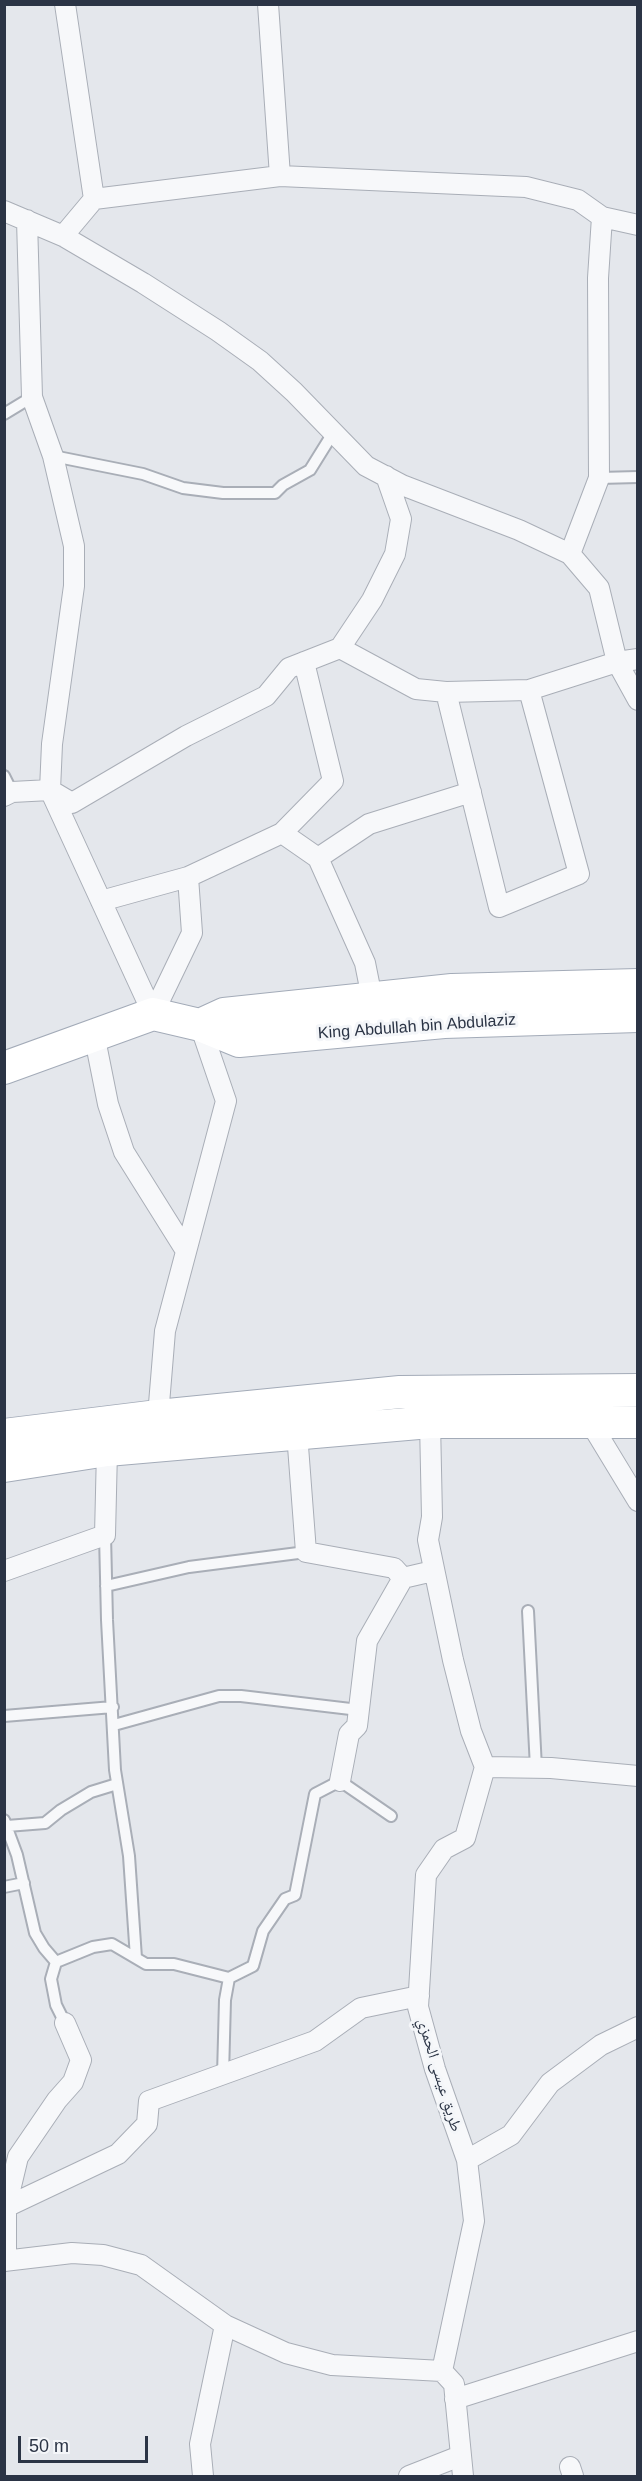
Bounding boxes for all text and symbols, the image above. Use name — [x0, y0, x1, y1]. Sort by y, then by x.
street label: King Abdullah bin Abdulaziz — [317, 1011, 517, 1043]
street label: طريق عيسى الحمزي — [413, 2016, 465, 2134]
scale bar — [21, 2424, 152, 2462]
text: 50 m — [29, 2436, 69, 2456]

